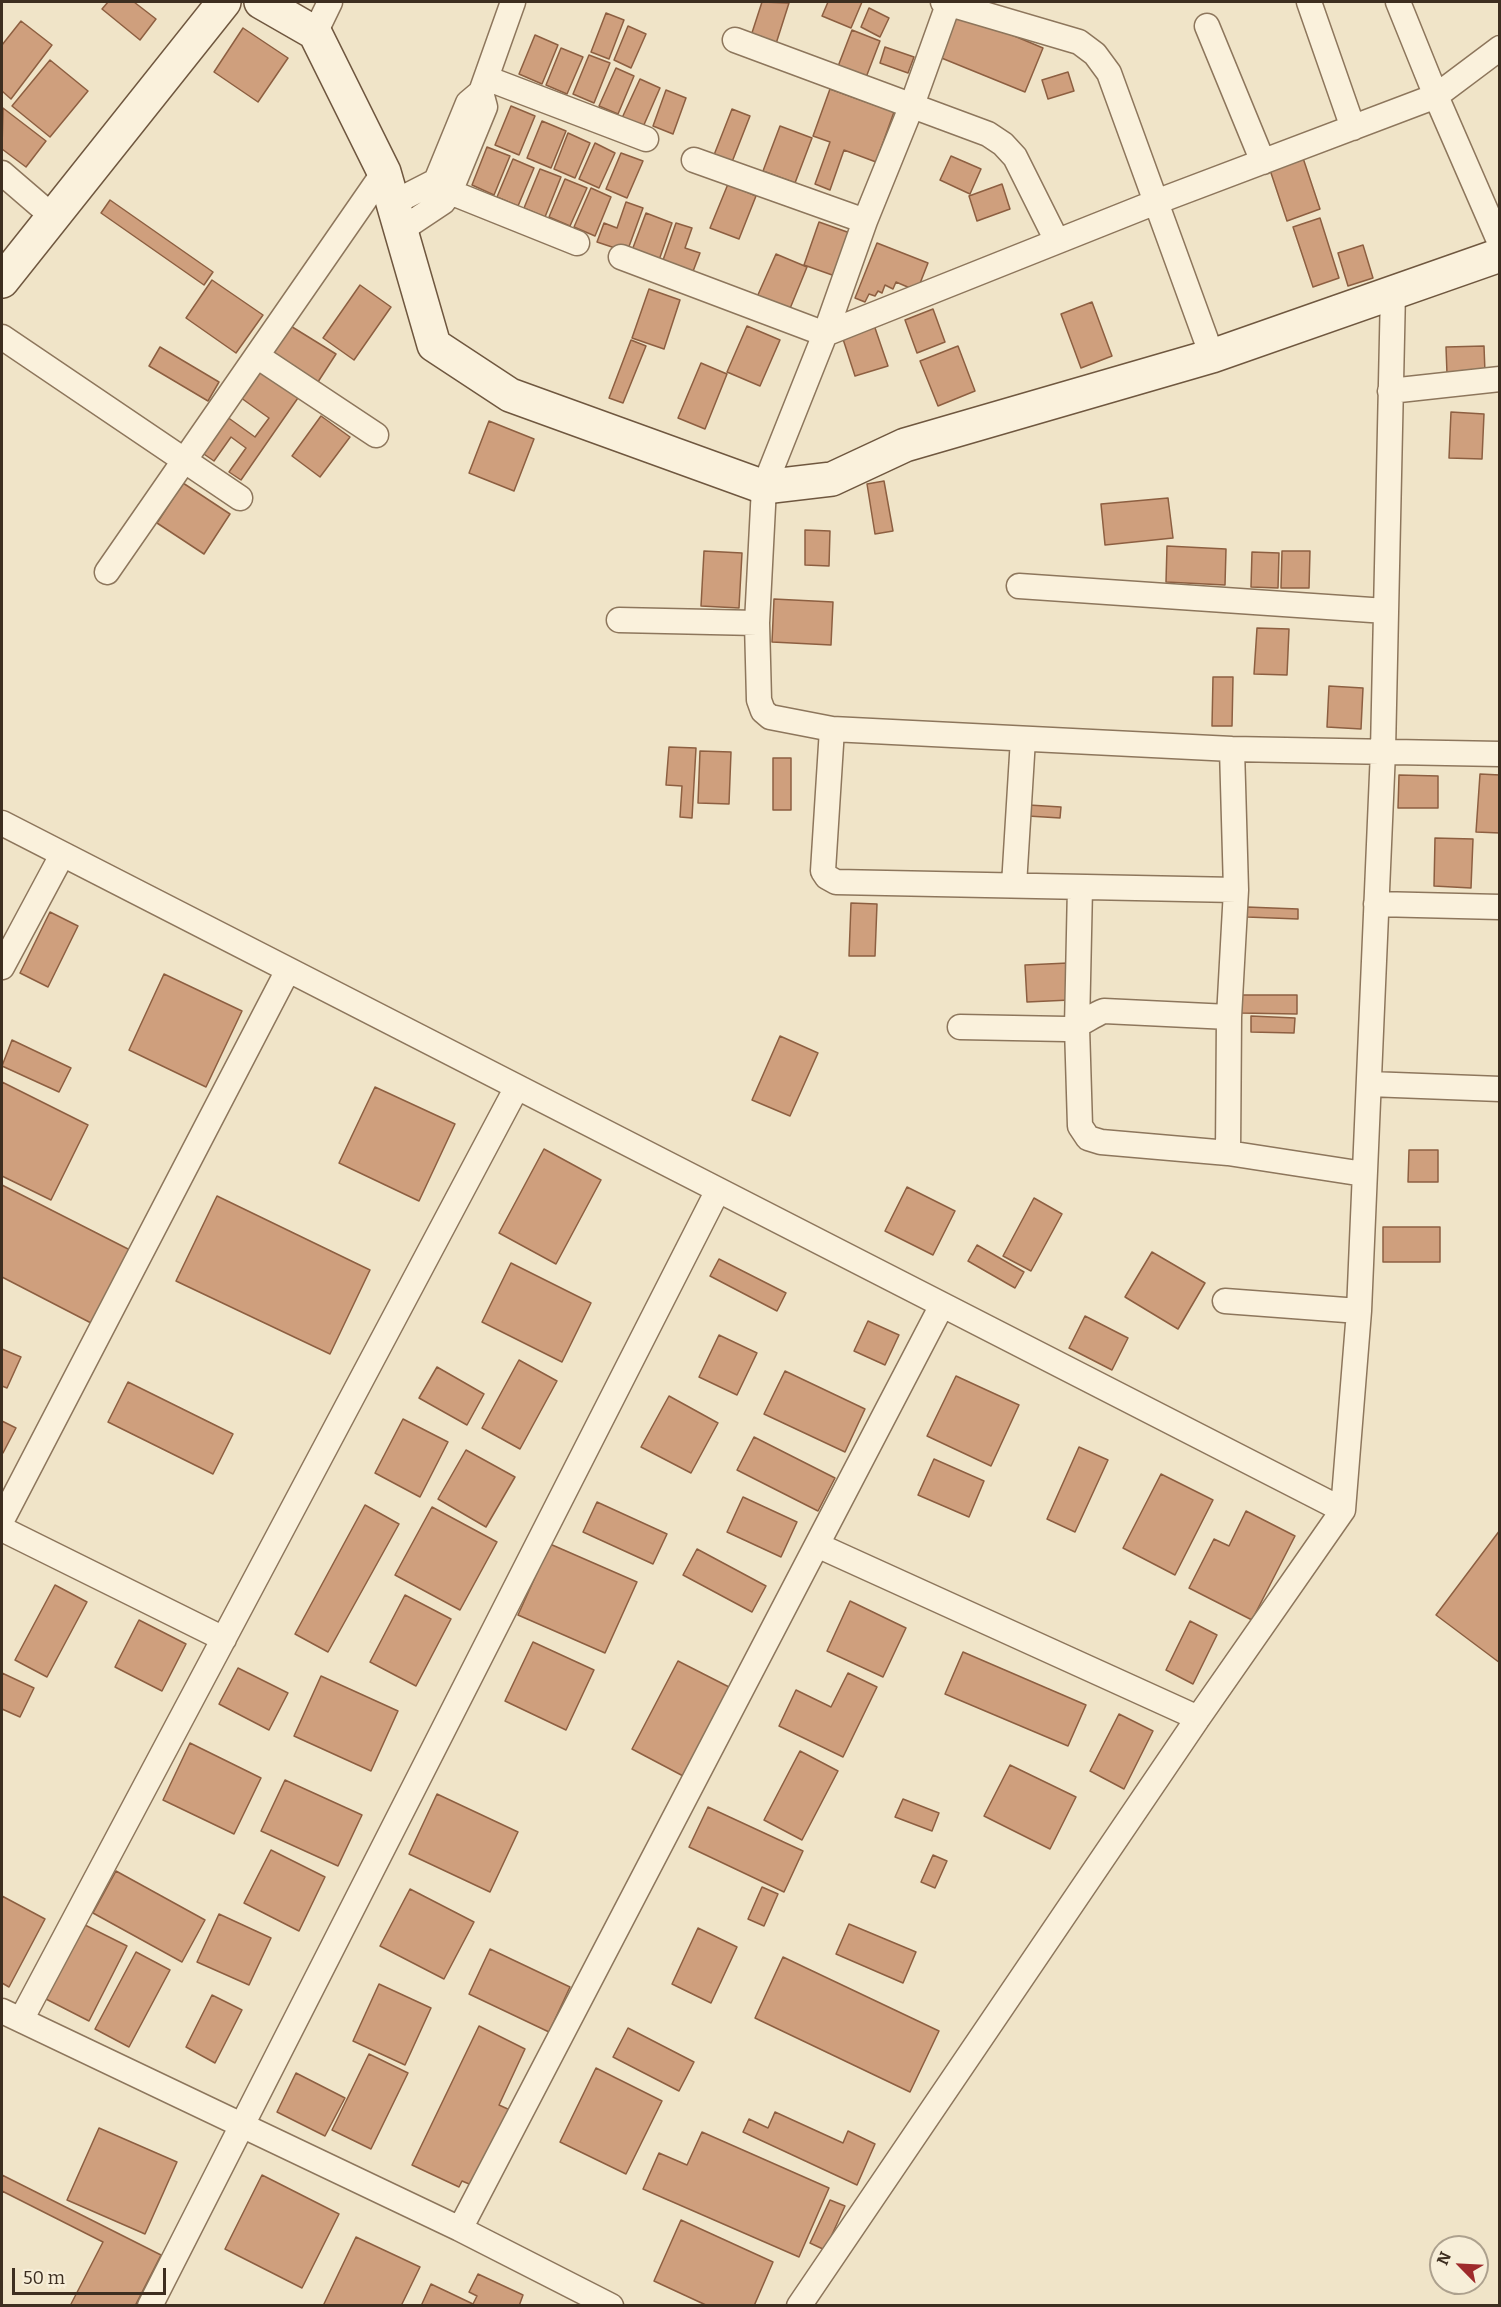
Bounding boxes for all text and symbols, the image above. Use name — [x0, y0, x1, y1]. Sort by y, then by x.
north arrow — [1429, 2235, 1489, 2295]
text: N — [1433, 2249, 1455, 2268]
scale bar — [15, 2256, 170, 2294]
text: 50 m — [23, 2267, 65, 2289]

